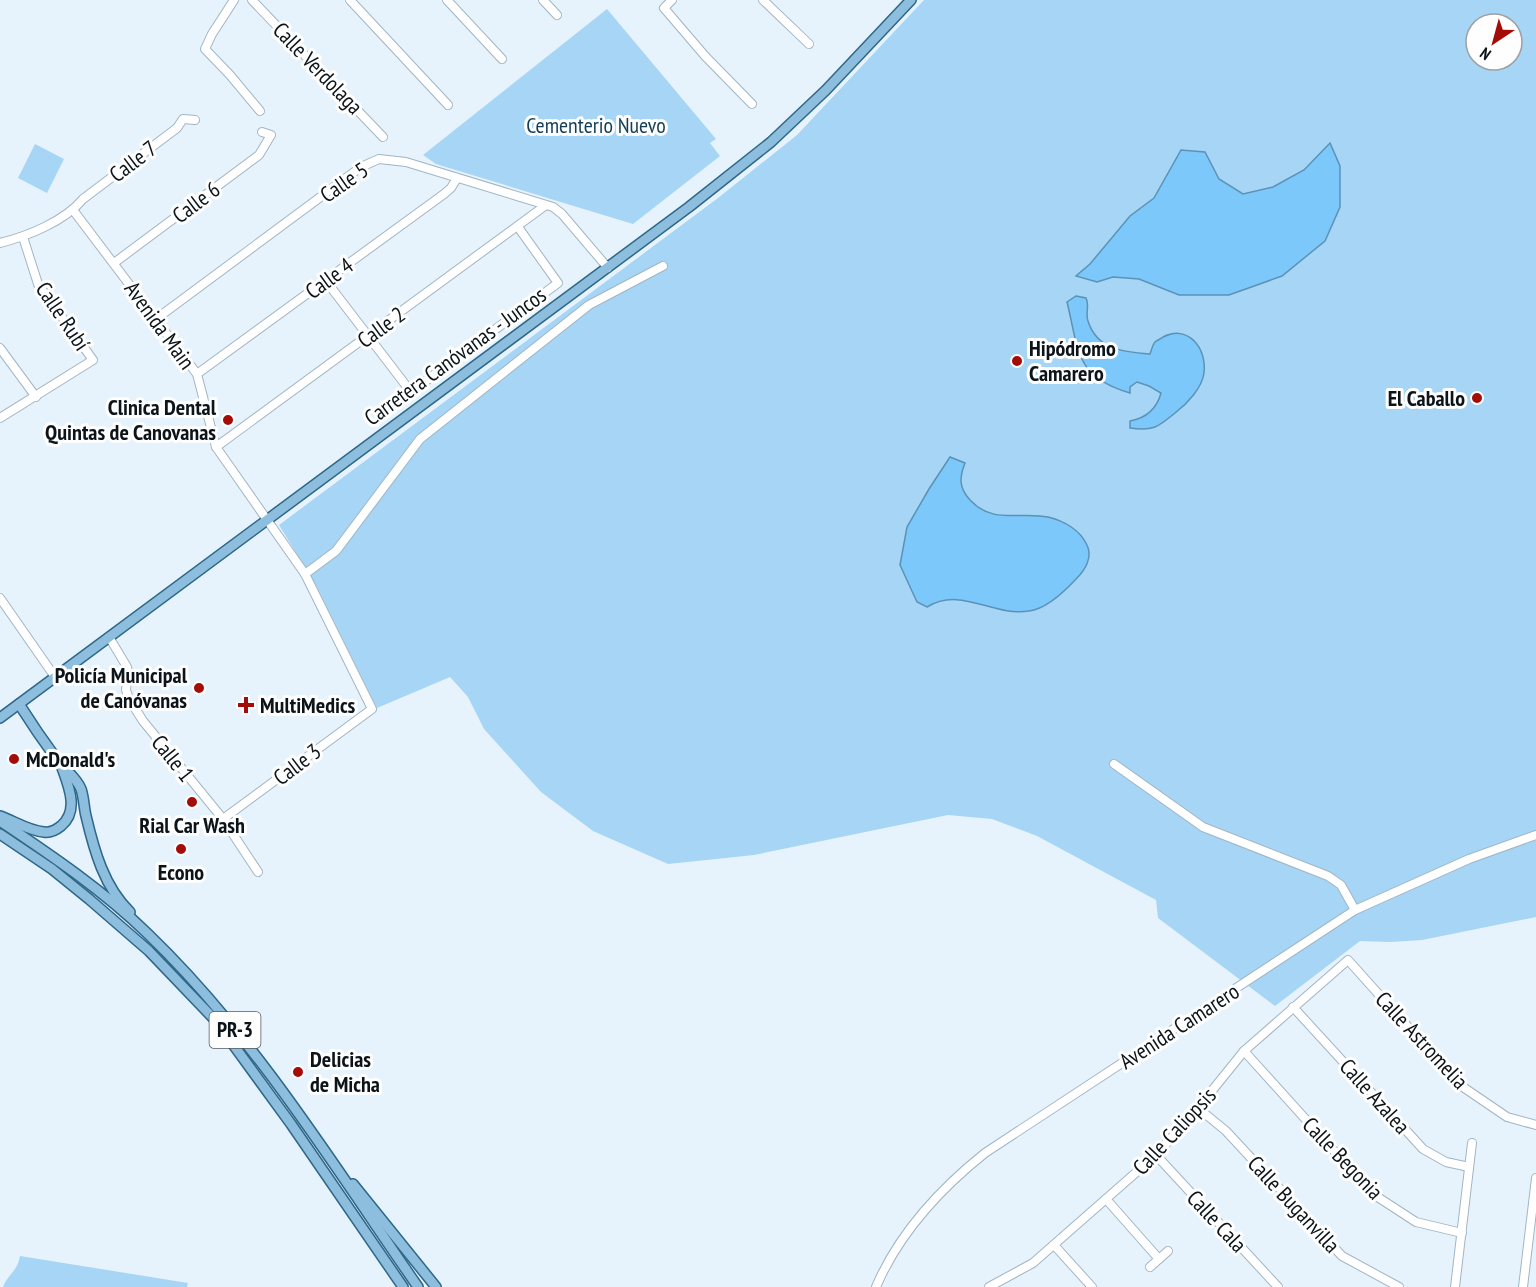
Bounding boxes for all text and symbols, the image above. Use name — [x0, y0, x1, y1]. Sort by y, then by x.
north arrow — [1464, 12, 1524, 72]
street label: Calle Verdolaga — [267, 16, 369, 120]
text: N — [1476, 44, 1495, 65]
park label: Cementerio Nuevo — [526, 111, 666, 139]
street label: Calle 7 — [104, 134, 162, 188]
street label: Calle 5 — [314, 155, 374, 209]
street label: Calle 6 — [167, 175, 225, 229]
street label: Calle 4 — [300, 251, 359, 305]
street label: Calle Rubí — [30, 276, 96, 356]
street label: Avenida Main — [119, 276, 201, 374]
street label: Carretera Canóvanas - Juncos — [359, 281, 551, 431]
street label: Calle 2 — [352, 300, 410, 354]
place label: Hipódromo Camarero — [1029, 334, 1116, 387]
marker: Hipódromo Camarero — [1010, 354, 1024, 368]
place label: El Caballo — [1388, 384, 1465, 412]
marker: El Caballo — [1470, 391, 1484, 405]
place label: Clinica Dental Quintas de Canovanas — [45, 393, 217, 446]
marker: Clinica Dental Quintas de Canovanas — [221, 413, 235, 427]
place label: Policía Municipal de Canóvanas — [55, 661, 188, 714]
marker: Policía Municipal de Canóvanas — [192, 681, 206, 695]
place label: MultiMedics — [260, 691, 356, 719]
marker: MultiMedics — [237, 696, 255, 714]
street label: Calle 1 — [146, 729, 200, 787]
street label: Calle 3 — [268, 737, 326, 791]
place label: McDonald's — [26, 745, 115, 773]
marker: McDonald's — [7, 752, 21, 766]
marker: Rial Car Wash — [185, 795, 199, 809]
place label: Rial Car Wash — [139, 811, 245, 839]
marker: Econo — [174, 842, 188, 856]
place label: Econo — [158, 858, 204, 886]
street label: Avenida Camarero — [1114, 977, 1244, 1075]
street label: Calle Astromelia — [1370, 985, 1474, 1095]
road number: PR-3 — [210, 1012, 260, 1048]
place label: Delicias de Micha — [310, 1045, 380, 1098]
street label: Calle Azalea — [1334, 1053, 1416, 1139]
marker: Delicias de Micha — [291, 1065, 305, 1079]
street label: Calle Caliopsis — [1126, 1081, 1222, 1181]
street label: Calle Begonia — [1297, 1111, 1389, 1205]
street label: Calle Buganvilla — [1242, 1150, 1346, 1258]
street label: Calle Cala — [1181, 1184, 1253, 1258]

